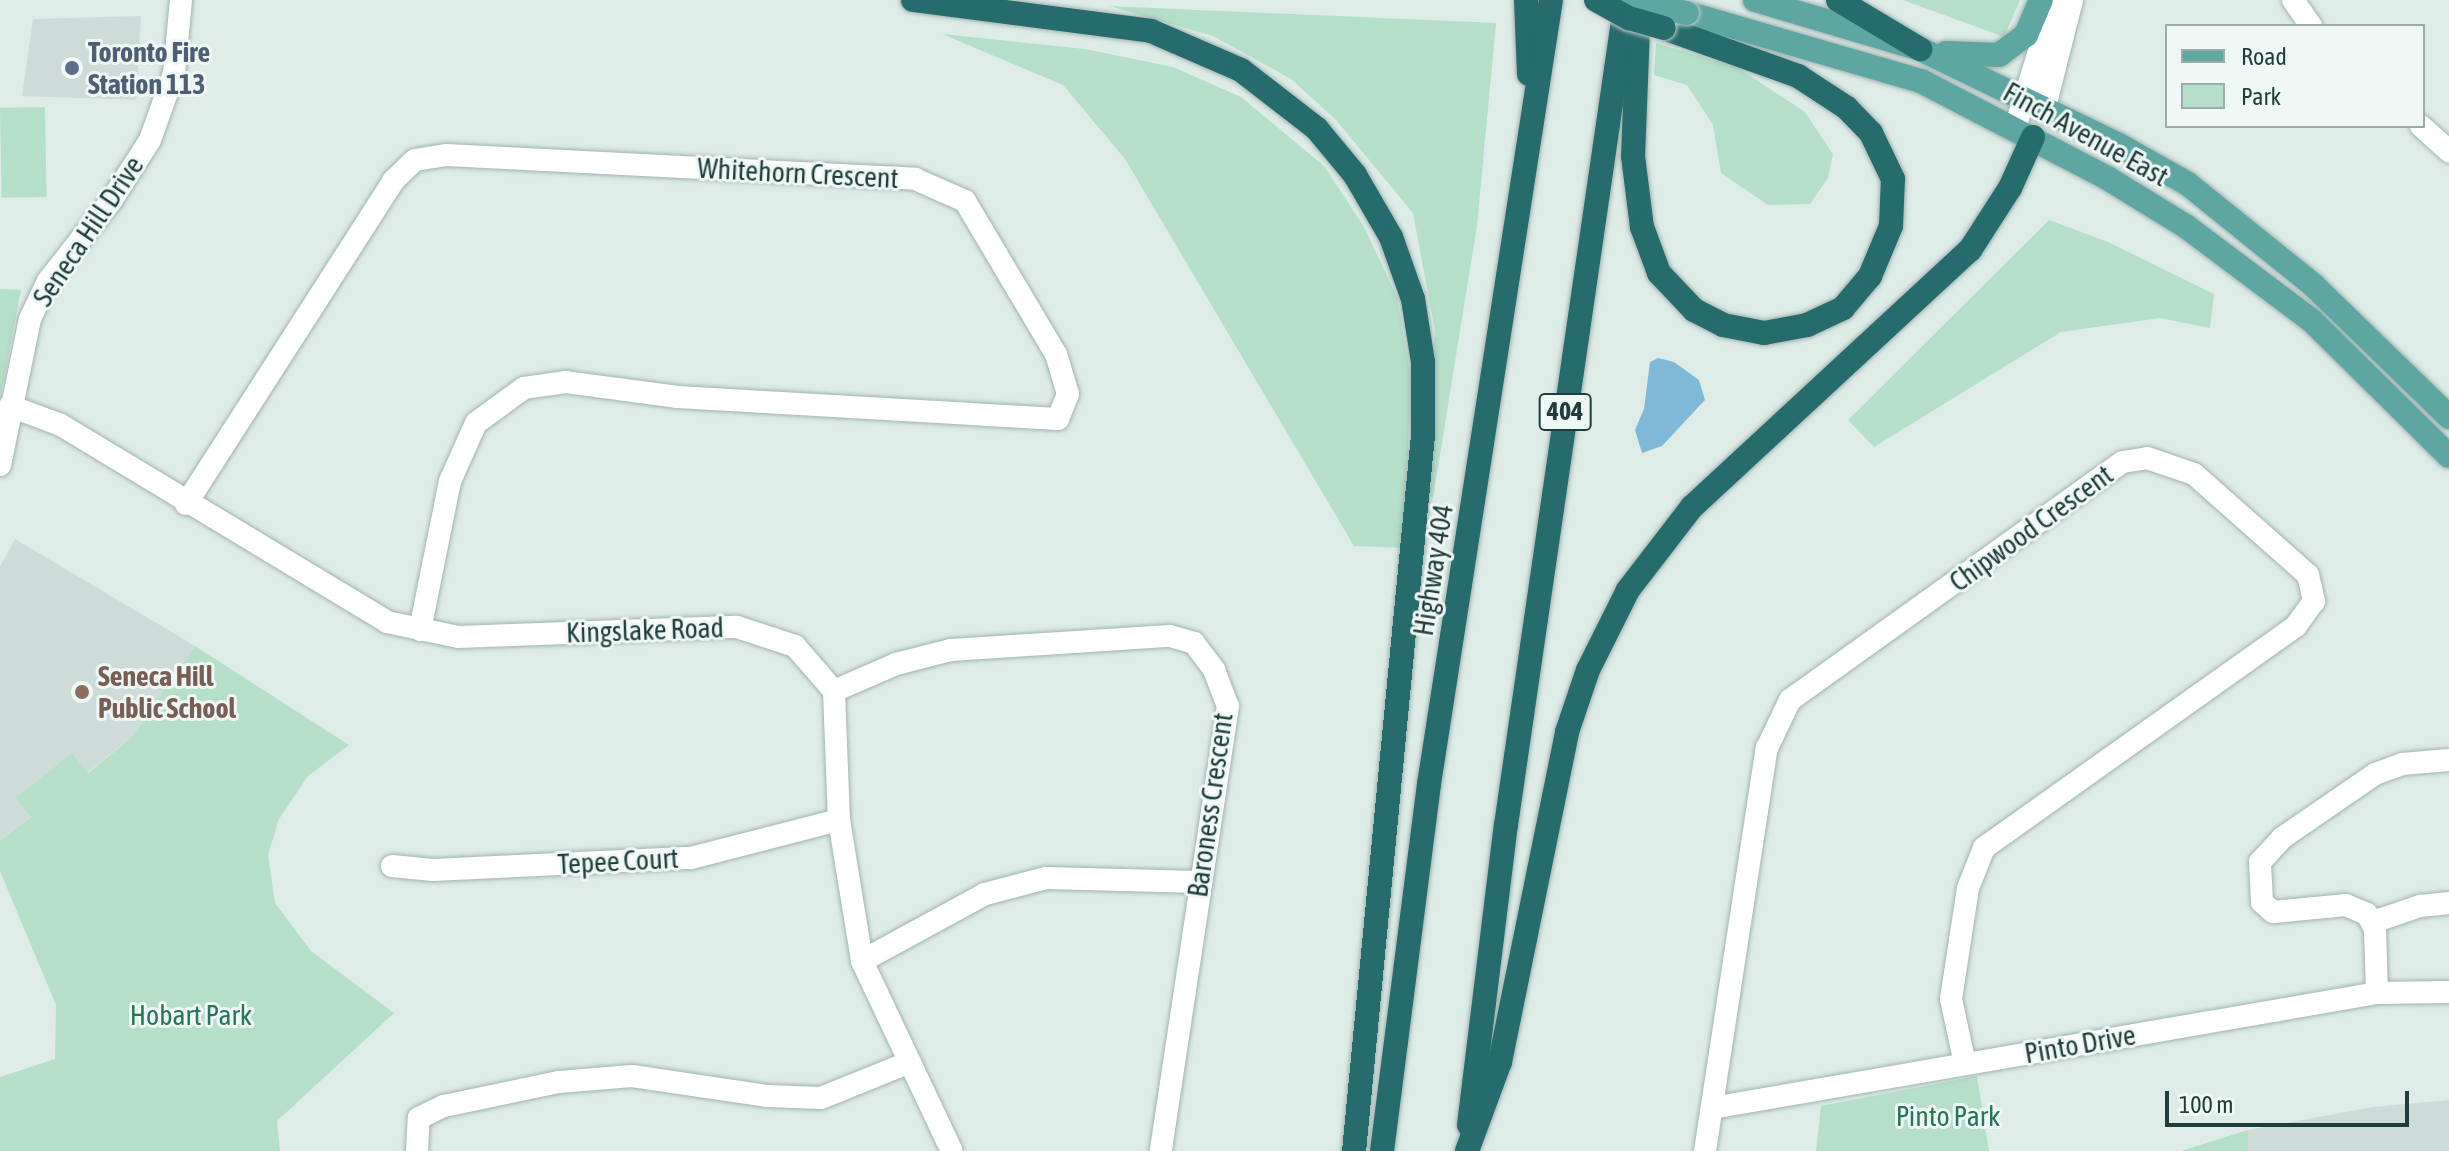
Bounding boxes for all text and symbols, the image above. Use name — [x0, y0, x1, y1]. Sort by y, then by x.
legend — [2165, 24, 2425, 128]
place label: Toronto Fire Station 113 — [88, 35, 210, 101]
text: Road — [2241, 43, 2287, 70]
marker: Toronto Fire Station 113 — [63, 59, 81, 77]
street label: Finch Avenue East — [1998, 75, 2174, 193]
text: Park — [2241, 83, 2281, 110]
street label: Seneca Hill Drive — [26, 150, 150, 312]
street label: Whitehorn Crescent — [697, 151, 899, 195]
road number: 404 — [1537, 390, 1593, 434]
street label: Chipwood Crescent — [1943, 457, 2119, 599]
street label: Highway 404 — [1406, 502, 1460, 638]
street label: Kingslake Road — [566, 610, 724, 650]
place label: Seneca Hill Public School — [98, 659, 236, 725]
marker: Seneca Hill Public School — [73, 683, 91, 701]
street label: Baroness Crescent — [1180, 711, 1240, 899]
street label: Tepee Court — [557, 841, 679, 881]
park label: Hobart Park — [130, 998, 252, 1032]
street label: Pinto Drive — [2022, 1018, 2138, 1070]
scale bar — [2169, 1075, 2413, 1125]
text: 100 m — [2179, 1091, 2233, 1118]
park label: Pinto Park — [1896, 1099, 2000, 1133]

